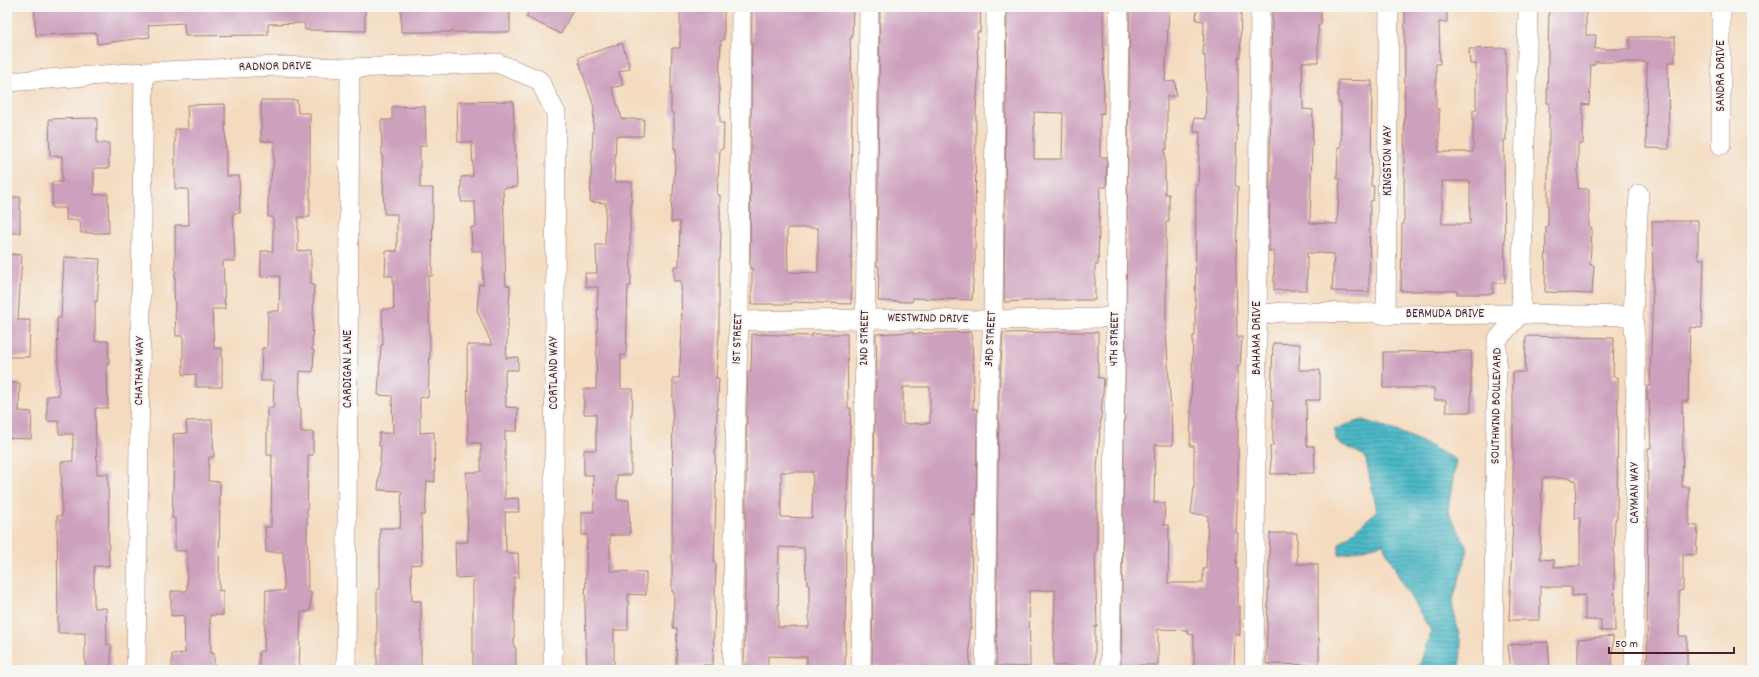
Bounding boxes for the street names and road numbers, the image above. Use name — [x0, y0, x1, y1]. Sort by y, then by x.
street label: SANDRA DRIVE — [1712, 40, 1731, 112]
street label: RADNOR DRIVE — [239, 57, 312, 77]
street label: KINGSTON WAY — [1379, 125, 1398, 196]
street label: BAHAMA DRIVE — [1248, 301, 1267, 375]
street label: BERMUDA DRIVE — [1406, 305, 1484, 324]
street label: WESTWIND DRIVE — [887, 309, 969, 329]
street label: 2ND STREET — [855, 310, 875, 366]
street label: 3RD STREET — [980, 311, 1002, 367]
street label: 4TH STREET — [1105, 312, 1125, 366]
street label: 1ST STREET — [728, 313, 748, 365]
street label: CARDIGAN LANE — [339, 330, 358, 408]
street label: CHATHAM WAY — [130, 335, 150, 406]
street label: CORTLAND WAY — [545, 335, 564, 410]
street label: SOUTHWIND BOULEVARD — [1486, 347, 1508, 464]
street label: CAYMAN WAY — [1626, 461, 1645, 524]

